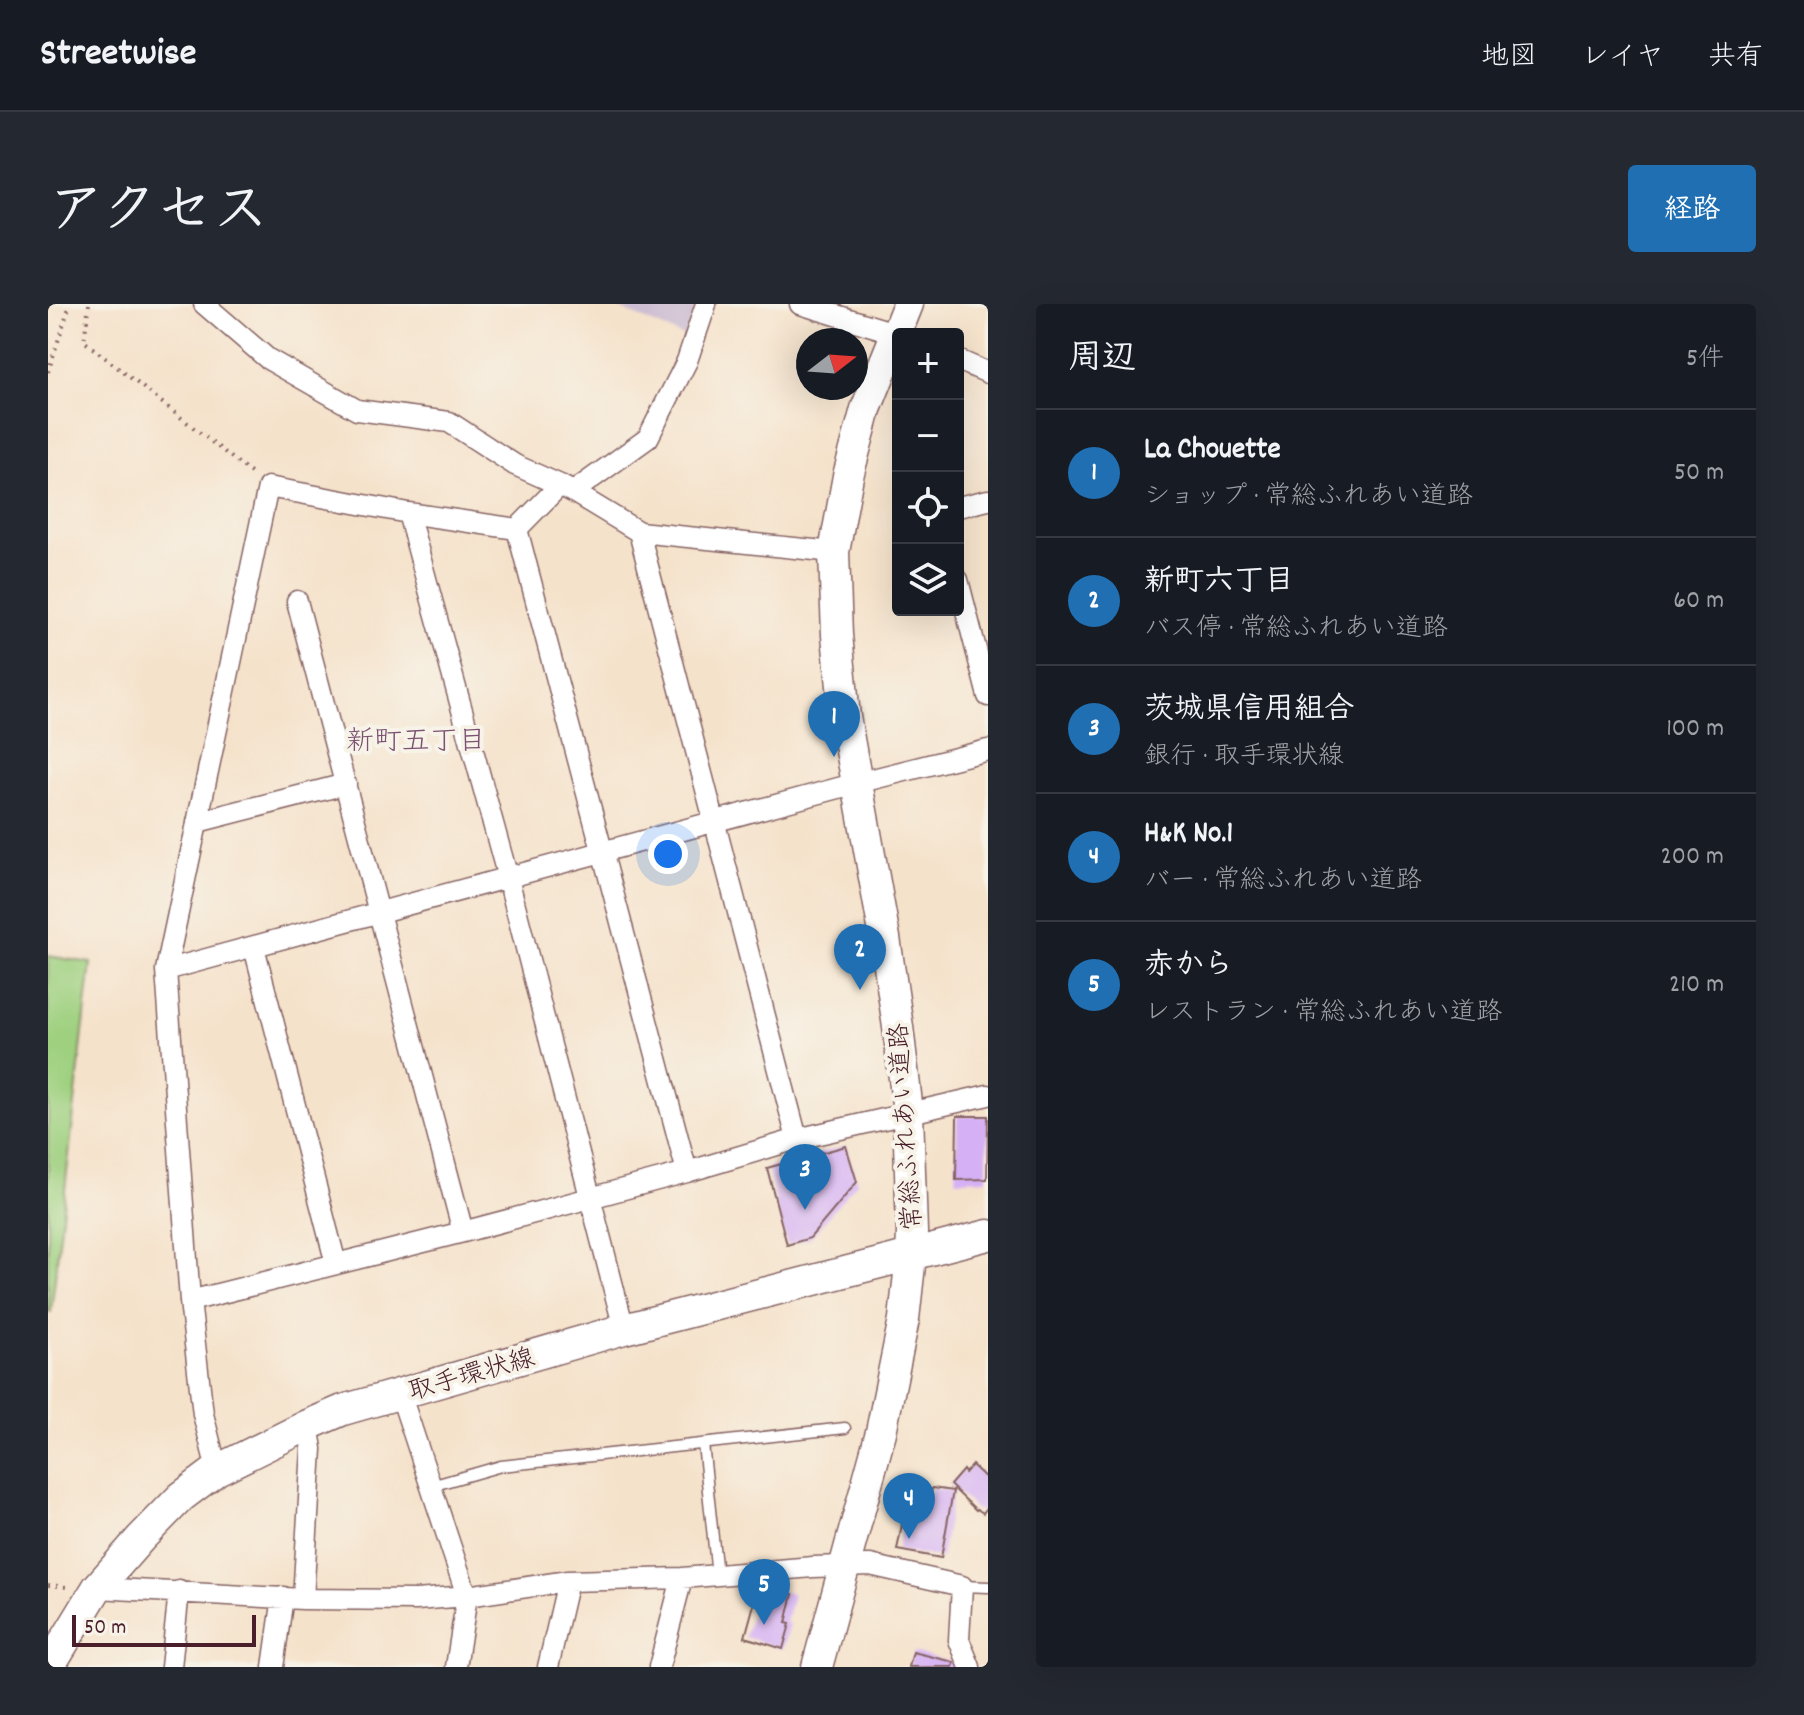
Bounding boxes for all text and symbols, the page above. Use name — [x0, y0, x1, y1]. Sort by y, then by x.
text: Streetwise — [40, 28, 197, 83]
text: 地図 — [1481, 39, 1537, 79]
text: レイヤ — [1581, 39, 1664, 79]
text: 共有 — [1708, 39, 1764, 79]
button: 経路 — [1628, 165, 1756, 252]
text: アクセス — [48, 175, 269, 255]
north arrow — [796, 328, 868, 400]
map controls — [892, 328, 964, 616]
button: + — [892, 328, 964, 400]
text: 周辺 — [1068, 336, 1136, 385]
text: 5件 — [1686, 341, 1724, 378]
button: − — [892, 400, 964, 472]
text: La Chouette — [1144, 430, 1281, 473]
text: 1 — [1091, 455, 1097, 492]
text: 50 m — [1674, 455, 1724, 492]
button: locate — [892, 472, 964, 544]
text: ショップ · 常総ふれあい道路 — [1144, 479, 1473, 516]
button: layers — [892, 544, 964, 616]
text: 新町六丁目 — [1144, 562, 1294, 605]
text: 2 — [1088, 583, 1100, 620]
text: 60 m — [1673, 583, 1724, 620]
text: バス停 · 常総ふれあい道路 — [1144, 611, 1448, 648]
text: 茨城県信用組合 — [1144, 690, 1354, 733]
pin: 1 — [808, 691, 860, 757]
text: 3 — [1088, 711, 1100, 748]
text: 100 m — [1666, 711, 1724, 748]
district label: 新町五丁目 — [346, 724, 486, 764]
text: 銀行 · 取手環状線 — [1144, 739, 1344, 776]
text: H&K No.1 — [1144, 814, 1233, 857]
your location — [648, 834, 688, 874]
text: 4 — [1089, 839, 1099, 876]
text: 200 m — [1660, 839, 1724, 876]
text: バー · 常総ふれあい道路 — [1144, 863, 1422, 900]
pin: 2 — [834, 924, 886, 990]
text: 赤から — [1144, 946, 1234, 989]
text: 5 — [1088, 967, 1100, 1004]
text: 210 m — [1669, 967, 1724, 1004]
text: レストラン · 常総ふれあい道路 — [1144, 995, 1502, 1032]
street label: 常総ふれあい道路 — [882, 1022, 933, 1232]
pin: 3 — [779, 1144, 831, 1210]
street label: 取手環状線 — [404, 1341, 540, 1412]
pin: 4 — [883, 1473, 935, 1539]
pin: 5 — [738, 1559, 790, 1625]
scale bar — [72, 1611, 256, 1647]
text: 50 m — [84, 1613, 126, 1644]

